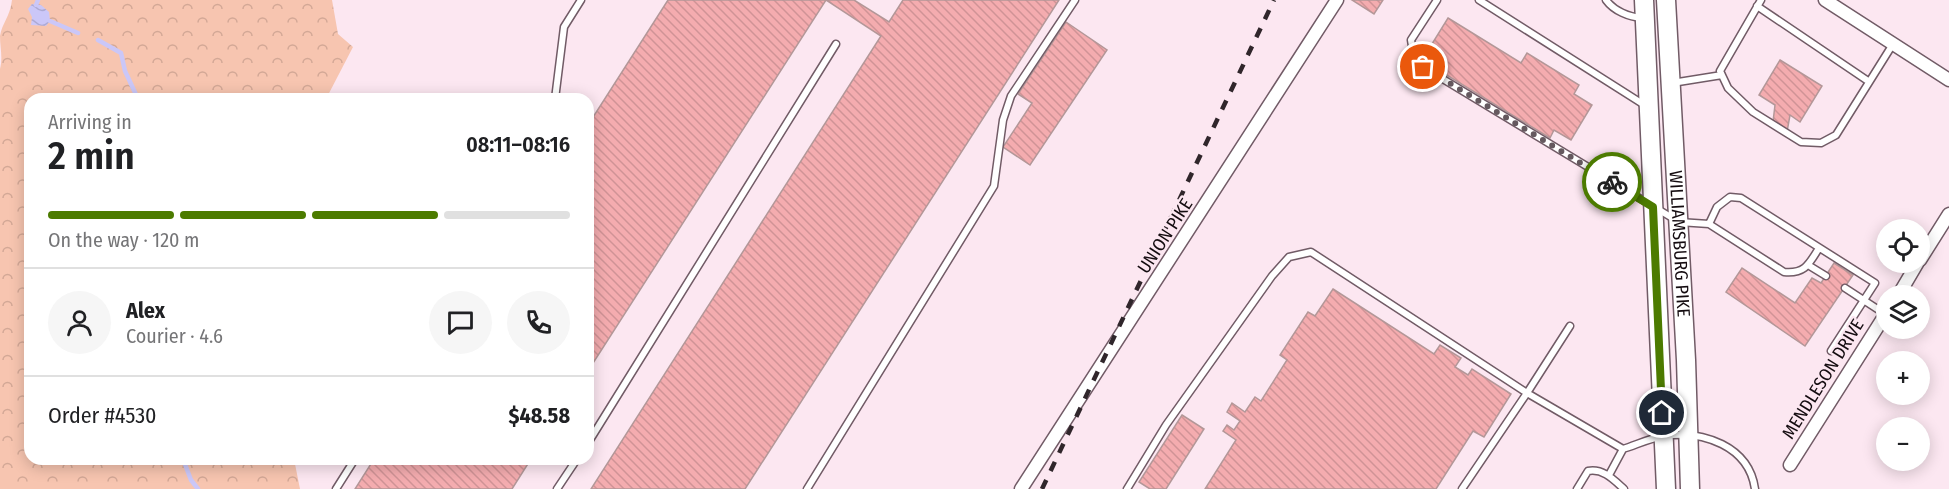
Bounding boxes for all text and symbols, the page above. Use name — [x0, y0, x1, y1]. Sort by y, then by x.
pin — [1397, 41, 1448, 92]
icon: bag — [1406, 50, 1439, 83]
text: Arriving in — [48, 110, 132, 134]
text: 08:11–08:16 — [466, 131, 570, 158]
text: 2 min — [48, 133, 135, 179]
courier — [1582, 152, 1642, 212]
icon: bike — [1596, 166, 1629, 199]
street label: WILLIAMSBURG PIKE — [1664, 170, 1695, 317]
street label: UNION PIKE — [1133, 194, 1197, 278]
map controls — [1876, 219, 1930, 471]
button: locate — [1876, 219, 1930, 273]
text: On the way · 120 m — [48, 228, 199, 252]
button: layers — [1876, 285, 1930, 339]
button: person — [48, 291, 111, 354]
button: chat — [429, 291, 492, 354]
button: phone — [507, 291, 570, 354]
text: Alex — [126, 297, 165, 324]
street label: MENDLESON DRIVE — [1777, 315, 1869, 443]
text: Courier · 4.6 — [126, 324, 223, 348]
button: + — [1876, 351, 1930, 405]
pin — [1636, 387, 1687, 438]
icon: home — [1645, 396, 1678, 429]
text: Order #4530 — [48, 402, 157, 429]
text: $48.58 — [508, 402, 570, 429]
button: − — [1876, 417, 1930, 471]

